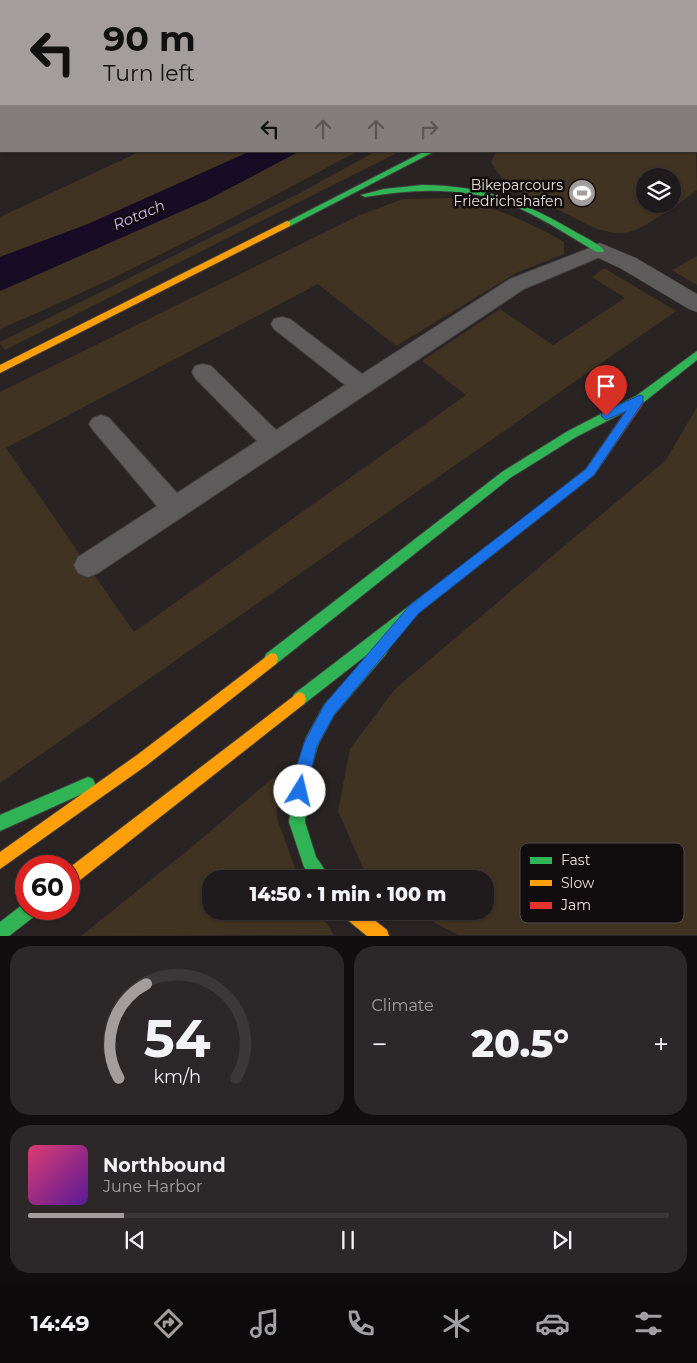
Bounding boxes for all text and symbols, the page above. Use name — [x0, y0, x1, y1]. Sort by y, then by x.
text: 90 m — [103, 17, 196, 60]
icon: left — [20, 20, 85, 85]
text: Turn left — [103, 60, 195, 87]
icon: left — [256, 115, 284, 143]
icon: ahead — [309, 115, 337, 143]
icon: ahead — [362, 115, 390, 143]
icon: right — [415, 115, 443, 143]
map controls — [636, 168, 681, 213]
button: layers — [636, 168, 681, 213]
place label: Bikeparcours Friedrichshafen — [453, 176, 563, 210]
sports icon: Bikeparcours Friedrichshafen — [567, 178, 597, 208]
water label: Rotach — [110, 195, 168, 234]
pin — [585, 365, 627, 416]
icon: arrive — [592, 372, 620, 400]
position arrow — [273, 764, 325, 816]
legend — [520, 843, 684, 923]
text: Fast — [561, 851, 591, 869]
speed limit sign: 60 — [15, 855, 80, 920]
text: Slow — [561, 874, 595, 892]
text: 14:50 · 1 min · 100 m — [250, 883, 446, 906]
text: Jam — [560, 896, 591, 914]
text: Climate — [372, 996, 434, 1015]
text: 54 — [143, 1007, 210, 1070]
text: 20.5° — [471, 1020, 569, 1067]
text: − — [372, 1027, 388, 1061]
text: + — [653, 1027, 669, 1061]
text: km/h — [153, 1066, 201, 1087]
text: Northbound — [103, 1154, 226, 1177]
text: June Harbor — [103, 1177, 202, 1196]
icon: previous — [121, 1226, 149, 1254]
icon: pause — [334, 1226, 362, 1254]
icon: next — [548, 1226, 576, 1254]
icon: directions — [151, 1306, 186, 1341]
icon: music — [247, 1306, 282, 1341]
icon: phone — [343, 1306, 378, 1341]
icon: climate — [439, 1306, 474, 1341]
icon: car — [535, 1306, 570, 1341]
icon: filters — [631, 1306, 666, 1341]
text: 14:49 — [31, 1310, 89, 1337]

